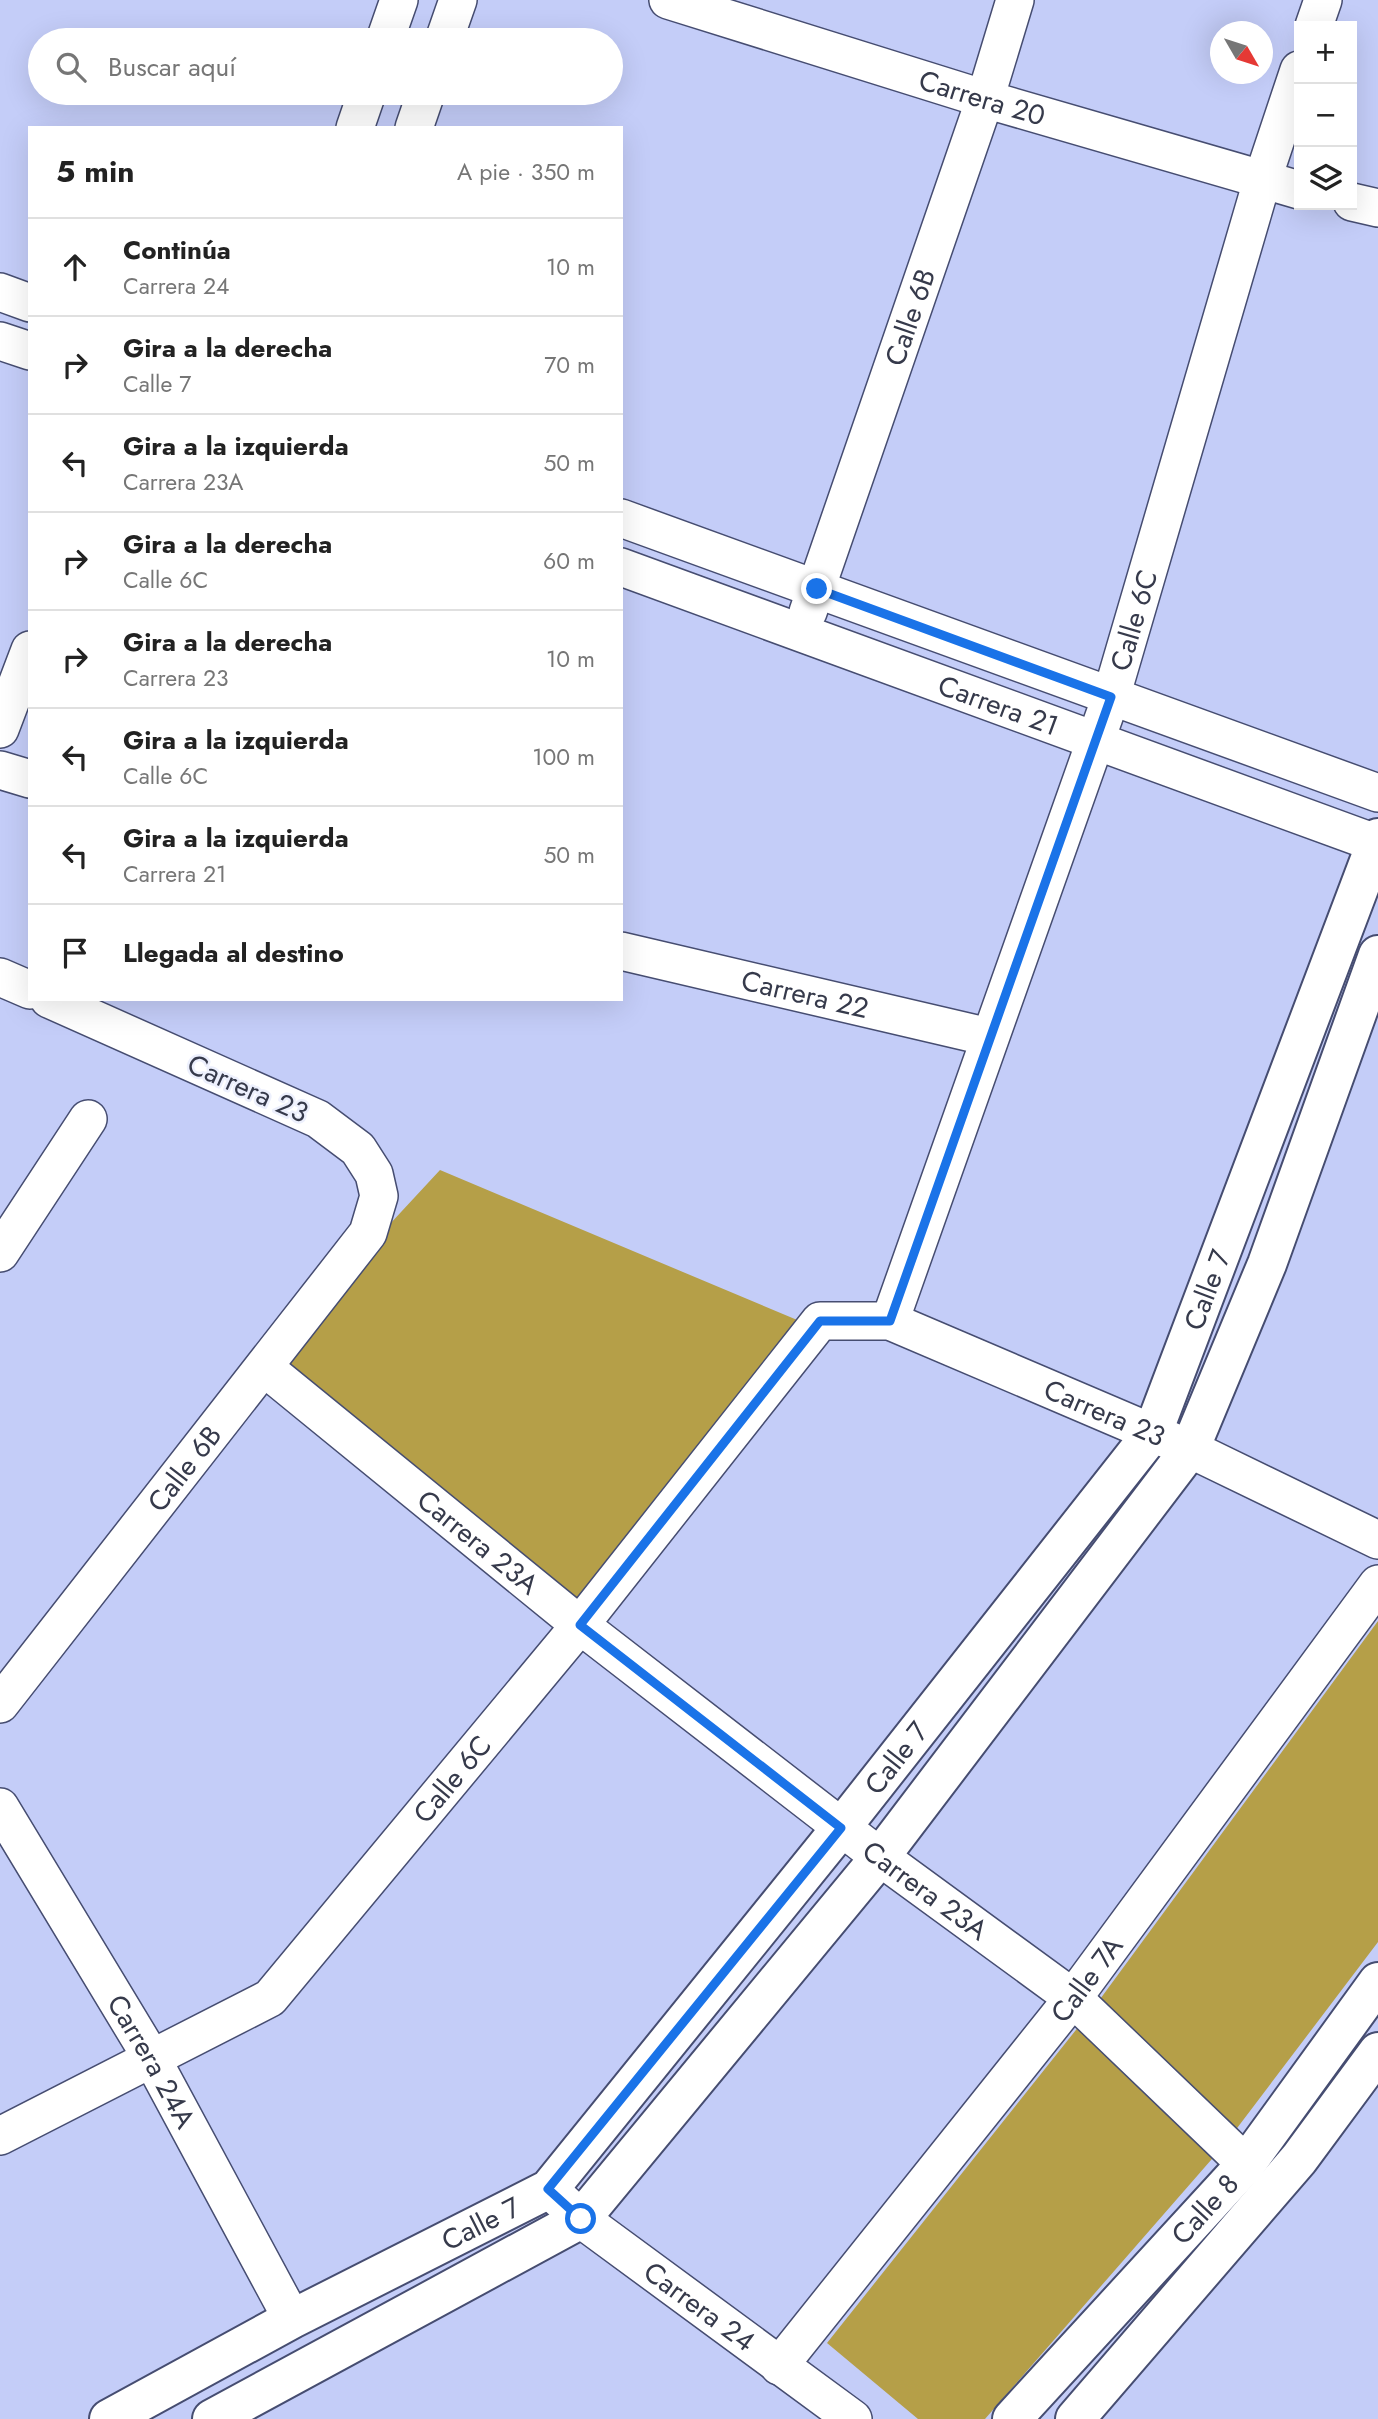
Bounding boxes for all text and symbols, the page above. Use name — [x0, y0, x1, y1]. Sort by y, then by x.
north arrow — [1210, 21, 1273, 84]
map controls — [1294, 21, 1357, 210]
button: + — [1294, 21, 1357, 84]
search box — [28, 28, 623, 105]
icon: search — [52, 48, 90, 86]
text: Buscar aquí — [108, 48, 236, 86]
street label: Carrera 20 — [914, 60, 1050, 136]
button: − — [1294, 84, 1357, 147]
button: layers — [1294, 147, 1357, 210]
text: 5 min — [56, 150, 134, 193]
text: A pie · 350 m — [457, 155, 595, 189]
text: Continúa — [123, 231, 231, 269]
icon: ahead — [56, 248, 94, 286]
text: 10 m — [546, 250, 595, 284]
street label: Calle 6B — [875, 263, 946, 371]
text: Carrera 24 — [123, 269, 229, 303]
text: Gira a la derecha — [123, 329, 332, 367]
icon: right — [56, 346, 94, 384]
text: 70 m — [544, 348, 595, 382]
text: Calle 7 — [123, 367, 191, 401]
text: Gira a la izquierda — [123, 427, 349, 465]
icon: left — [56, 444, 94, 482]
text: 50 m — [543, 446, 595, 480]
text: Carrera 23A — [123, 465, 243, 499]
text: Gira a la derecha — [123, 525, 332, 563]
icon: right — [56, 542, 94, 580]
text: 60 m — [543, 544, 595, 578]
text: Calle 6C — [123, 563, 208, 597]
street label: Calle 6C — [1100, 565, 1168, 676]
route end — [801, 573, 832, 604]
text: Gira a la derecha — [123, 623, 332, 661]
icon: right — [56, 640, 94, 678]
text: 10 m — [546, 642, 595, 676]
text: Carrera 23 — [123, 661, 229, 695]
street label: Carrera 21 — [932, 665, 1065, 746]
text: Gira a la izquierda — [123, 721, 349, 759]
icon: left — [56, 738, 94, 776]
text: 100 m — [532, 740, 595, 774]
text: Calle 6C — [123, 759, 208, 793]
text: Gira a la izquierda — [123, 819, 349, 857]
icon: left — [56, 836, 94, 874]
text: 50 m — [543, 838, 595, 872]
text: Carrera 21 — [123, 857, 226, 891]
icon: arrive — [56, 934, 94, 972]
text: Llegada al destino — [123, 934, 344, 972]
street label: Carrera 22 — [737, 960, 873, 1029]
street label: Carrera 23 — [181, 1044, 315, 1133]
street label: Calle 7 — [1173, 1244, 1241, 1336]
street label: Carrera 23 — [1037, 1369, 1172, 1457]
street label: Calle 6B — [137, 1417, 231, 1521]
street label: Carrera 23A — [408, 1480, 548, 1605]
street label: Calle 7 — [855, 1713, 939, 1804]
street label: Calle 6C — [403, 1726, 501, 1832]
street label: Carrera 23A — [854, 1831, 997, 1951]
street label: Calle 7A — [1041, 1927, 1133, 2032]
street label: Carrera 24A — [97, 1987, 206, 2136]
street label: Calle 8 — [1162, 2165, 1248, 2254]
street label: Calle 7 — [435, 2187, 528, 2261]
route start — [565, 2203, 596, 2234]
street label: Carrera 24 — [635, 2252, 764, 2361]

